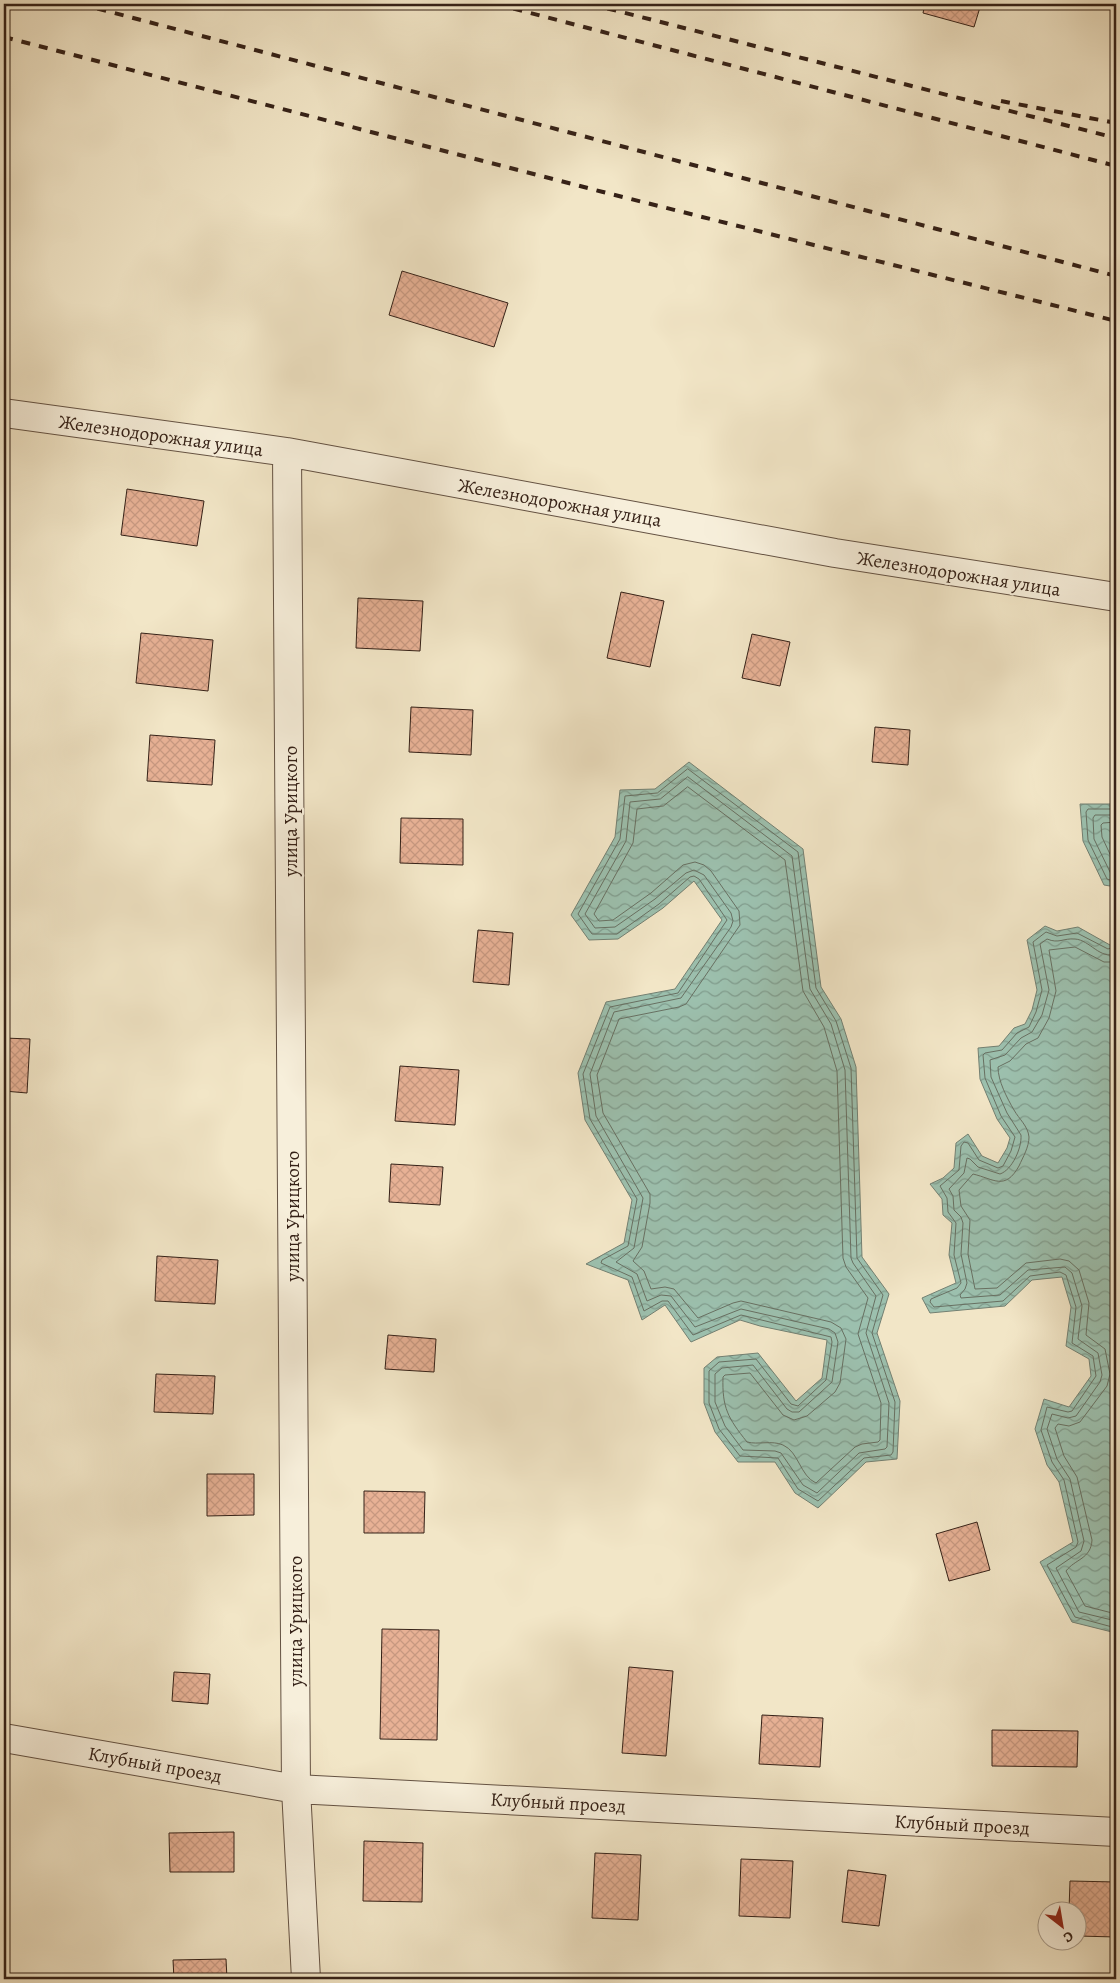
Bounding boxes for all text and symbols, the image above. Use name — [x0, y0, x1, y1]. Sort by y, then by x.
street label: Железнодорожная улица — [57, 409, 265, 463]
street label: Железнодорожная улица — [456, 472, 664, 534]
street label: Железнодорожная улица — [855, 545, 1063, 603]
street label: улица Урицкого — [278, 746, 304, 877]
street label: улица Урицкого — [280, 1151, 306, 1282]
street label: улица Урицкого — [283, 1556, 309, 1687]
street label: Клубный проезд — [86, 1740, 224, 1790]
street label: Клубный проезд — [490, 1786, 626, 1820]
street label: Клубный проезд — [894, 1808, 1030, 1842]
north arrow — [1038, 1900, 1088, 1950]
text: С — [1060, 1926, 1077, 1947]

